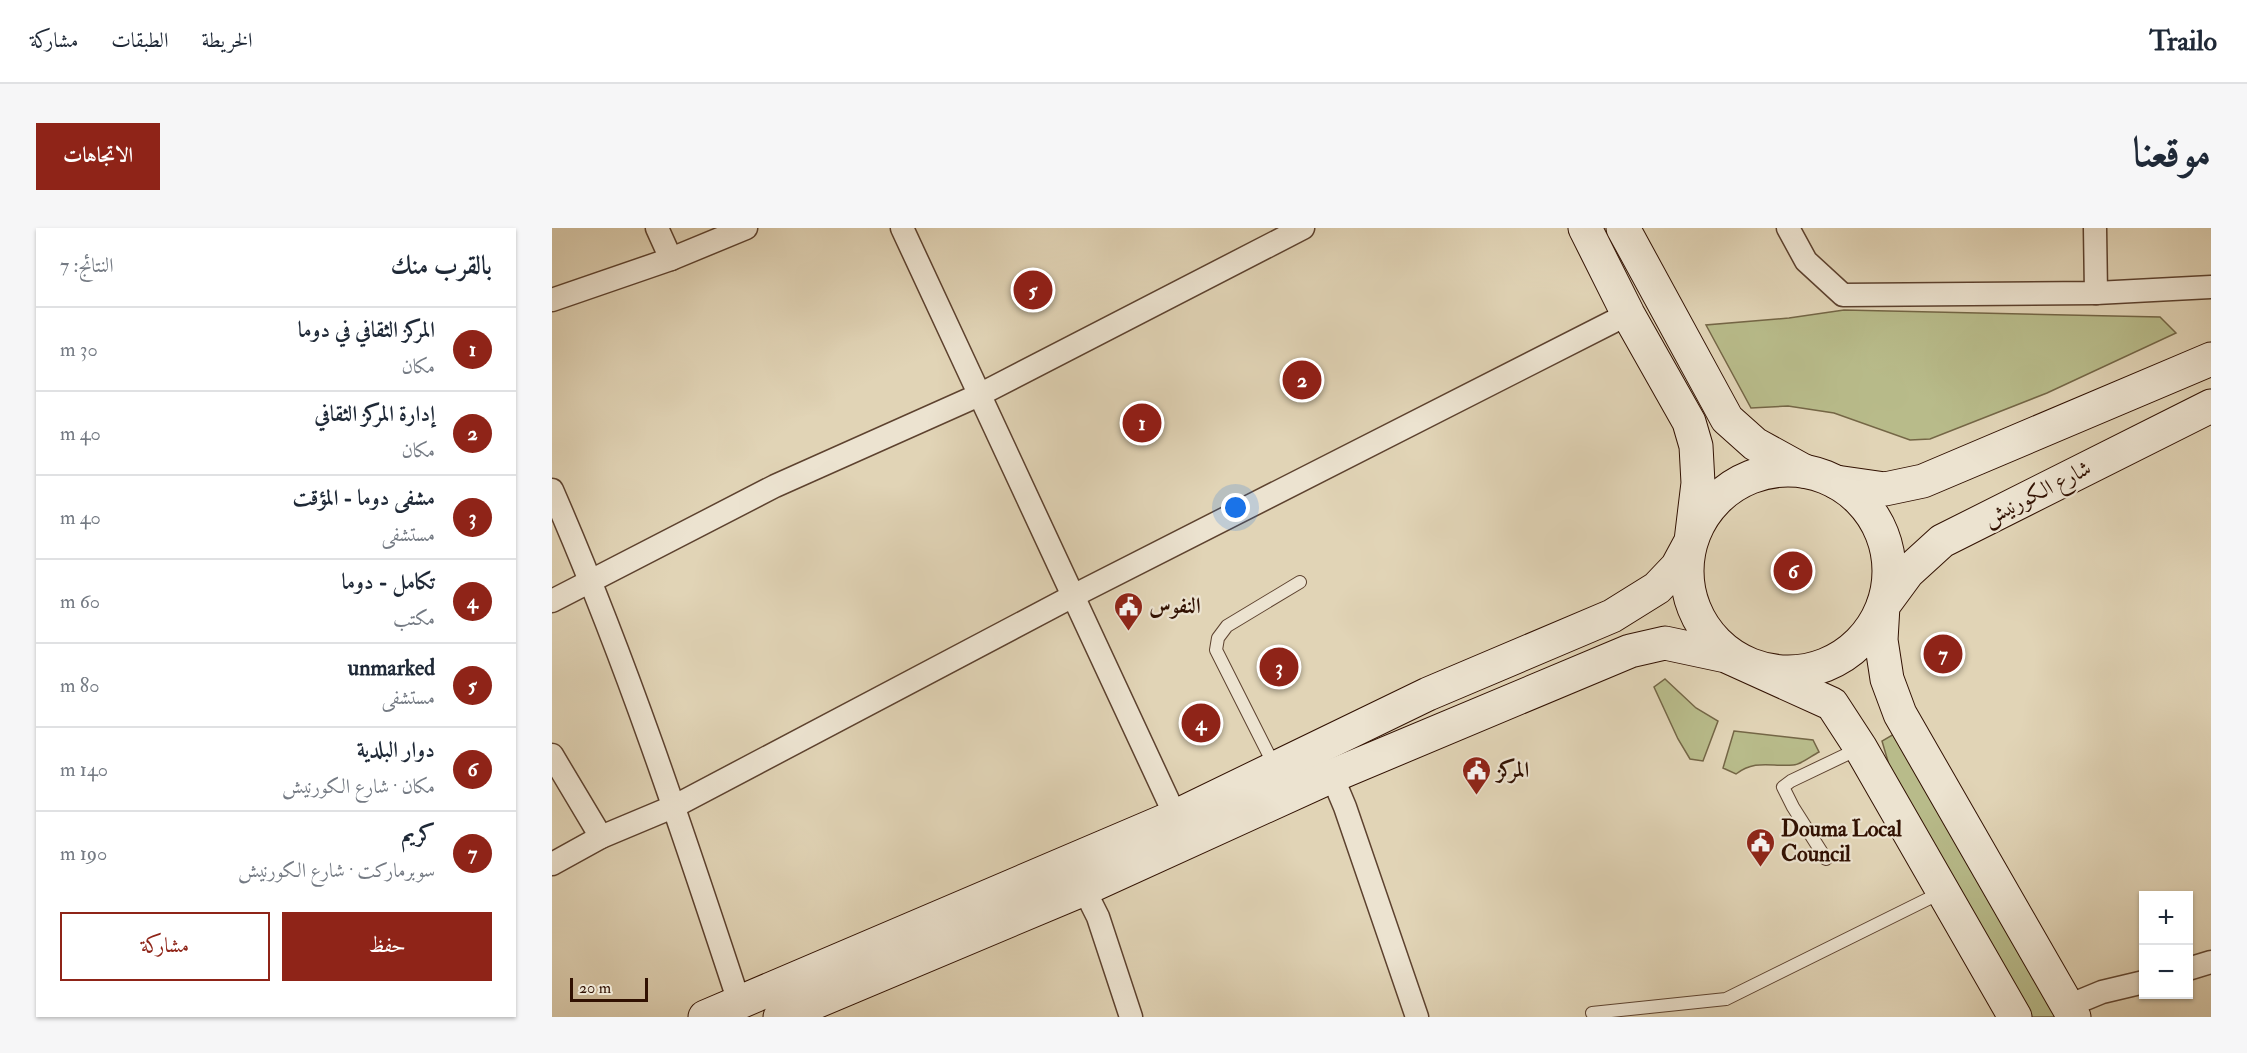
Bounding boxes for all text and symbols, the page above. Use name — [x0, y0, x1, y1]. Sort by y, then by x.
text: Trailo — [2149, 24, 2217, 59]
text: مشاركة — [30, 27, 78, 54]
text: الطبقات — [111, 27, 168, 54]
text: الخريطة — [201, 27, 253, 54]
button: الاتجاهات — [36, 123, 160, 190]
text: موقعنا — [2133, 127, 2211, 179]
text: بالقرب منك — [390, 250, 492, 282]
text: النتائج: 7 — [60, 253, 113, 278]
pin: 5 — [1014, 268, 1052, 312]
text: المركز الثقافي في دوما — [298, 316, 435, 344]
text: 30 m — [60, 337, 98, 362]
text: 1 — [469, 337, 476, 362]
text: مكان — [401, 354, 435, 379]
pin: 2 — [1282, 358, 1322, 402]
text: إدارة المركز الثقافي — [314, 400, 435, 428]
pin: 1 — [1122, 400, 1162, 446]
text: 40 m — [60, 421, 101, 446]
text: 2 — [467, 421, 478, 446]
text: مكان — [401, 438, 435, 463]
street label: شارع الكورنيش — [1978, 454, 2098, 536]
text: مشفى دوما - المؤقت — [293, 484, 435, 512]
your location — [1221, 493, 1250, 522]
text: 40 m — [60, 505, 101, 530]
text: 3 — [469, 505, 476, 530]
text: مستشفى — [382, 522, 435, 547]
pin: 6 — [1774, 548, 1812, 594]
text: تكامل - دوما — [341, 568, 435, 596]
text: 60 m — [60, 589, 100, 614]
text: 4 — [467, 589, 478, 614]
public building icon: النفوس — [1112, 590, 1144, 632]
place label: النفوس — [1149, 592, 1201, 620]
text: مكتب — [393, 606, 435, 631]
pin: 7 — [1924, 632, 1962, 676]
pin: 3 — [1260, 644, 1298, 690]
text: unmarked — [348, 654, 435, 682]
text: 80 m — [60, 673, 99, 698]
text: 5 — [468, 673, 477, 698]
text: مستشفى — [382, 685, 435, 710]
pin: 4 — [1182, 700, 1220, 746]
text: دوار البلدية — [357, 736, 435, 764]
public building icon: المركز — [1460, 754, 1492, 796]
place label: المركز — [1494, 756, 1529, 784]
text: 140 m — [60, 757, 108, 782]
text: 6 — [467, 757, 478, 782]
text: مكان · شارع الكورنيش — [282, 774, 435, 799]
place label: Douma Local Council — [1781, 815, 1902, 868]
text: كريم — [402, 820, 435, 848]
public building icon: Douma Local Council — [1744, 826, 1776, 868]
text: 190 m — [60, 841, 107, 866]
text: 7 — [468, 841, 477, 866]
text: سوبرماركت · شارع الكورنيش — [238, 858, 435, 883]
map controls — [2139, 891, 2193, 999]
button: + — [2139, 891, 2193, 945]
button: مشاركة — [60, 912, 270, 981]
button: حفظ — [282, 912, 492, 981]
button: − — [2139, 945, 2193, 999]
scale bar — [570, 975, 648, 1002]
text: 20 m — [579, 978, 611, 998]

